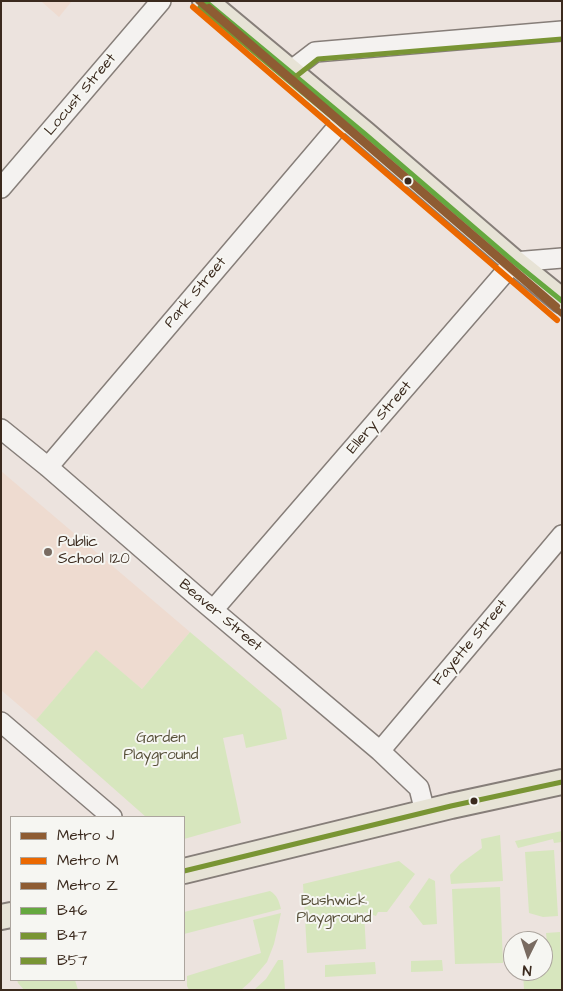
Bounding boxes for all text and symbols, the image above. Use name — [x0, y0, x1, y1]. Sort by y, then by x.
street label: Locust Street — [41, 50, 121, 140]
unlabelled marker — [403, 176, 413, 186]
street label: Park Street — [161, 254, 231, 332]
street label: Ellery Street — [344, 378, 416, 458]
place label: Public School 120 — [58, 534, 130, 569]
marker: Public School 120 — [42, 546, 54, 558]
street label: Beaver Street — [175, 576, 265, 656]
street label: Fayette Street — [430, 596, 512, 690]
park label: Garden Playground — [123, 730, 199, 765]
unlabelled marker — [469, 796, 479, 806]
legend — [10, 816, 185, 981]
text: Metro J — [57, 825, 114, 846]
text: Metro M — [57, 850, 119, 871]
text: Metro Z — [57, 875, 118, 896]
park label: Bushwick Playground — [296, 893, 372, 928]
text: B46 — [57, 900, 87, 921]
text: B47 — [57, 925, 87, 946]
north arrow — [503, 931, 553, 981]
text: B57 — [57, 950, 88, 971]
text: N — [522, 960, 532, 980]

